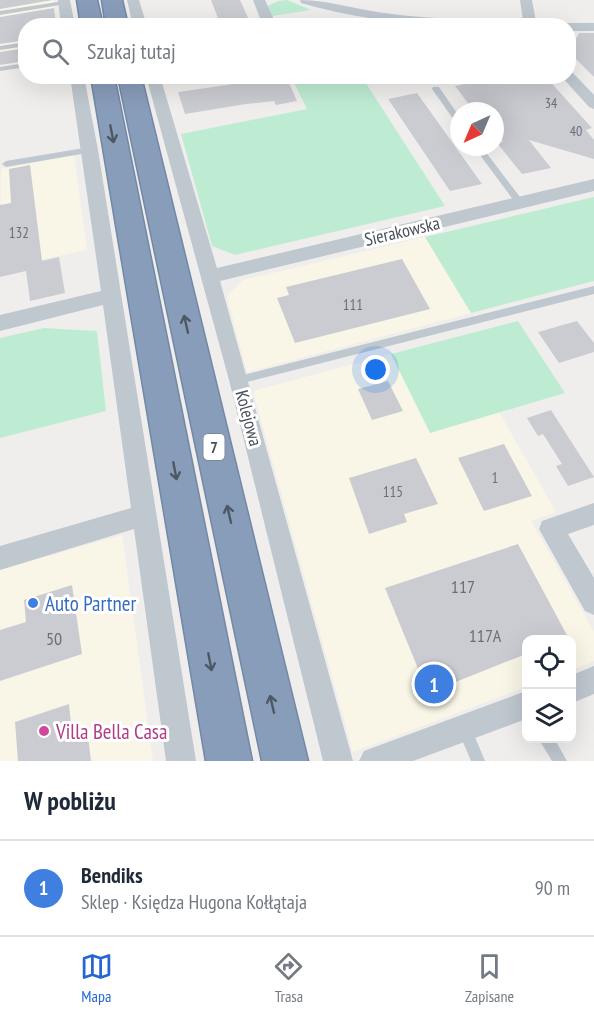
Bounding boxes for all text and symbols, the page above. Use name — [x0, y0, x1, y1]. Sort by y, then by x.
search box — [18, 18, 576, 84]
icon: search — [39, 35, 72, 68]
text: Szukaj tutaj — [87, 37, 176, 65]
house number: 34 — [545, 94, 558, 112]
north arrow — [450, 102, 504, 156]
house number: 40 — [570, 122, 582, 140]
one-way arrow — [107, 124, 118, 143]
street label: Sierakowska — [362, 211, 442, 251]
house number: 132 — [9, 223, 29, 242]
house number: 111 — [343, 295, 363, 314]
one-way arrow — [179, 314, 191, 333]
your location — [361, 355, 390, 384]
street label: Kolejowa — [231, 388, 267, 448]
road number: 7 — [204, 434, 224, 460]
one-way arrow — [170, 460, 181, 480]
house number: 1 — [492, 468, 498, 487]
house number: 115 — [383, 482, 403, 501]
one-way arrow — [223, 505, 234, 524]
house number: 117 — [451, 575, 475, 598]
place label: Auto Partner — [45, 590, 136, 617]
marker: Auto Partner — [26, 596, 40, 610]
house number: 117A — [469, 624, 502, 647]
house number: 50 — [46, 627, 62, 650]
map controls — [522, 635, 576, 743]
button: locate — [522, 635, 576, 689]
one-way arrow — [205, 652, 216, 672]
pin: 1 — [414, 662, 454, 706]
button: layers — [522, 689, 576, 743]
one-way arrow — [266, 695, 278, 714]
place label: Villa Bella Casa — [55, 718, 167, 745]
marker: Villa Bella Casa — [37, 724, 51, 738]
text: W pobliżu — [24, 784, 116, 817]
text: Bendiks — [81, 861, 143, 889]
text: 1 — [39, 875, 48, 901]
text: 90 m — [535, 875, 570, 901]
text: Sklep · Księdza Hugona Kołłątaja — [81, 889, 307, 915]
tab: Mapa — [80, 950, 113, 1006]
tab: Trasa — [272, 950, 305, 1006]
tab: Zapisane — [465, 950, 514, 1006]

